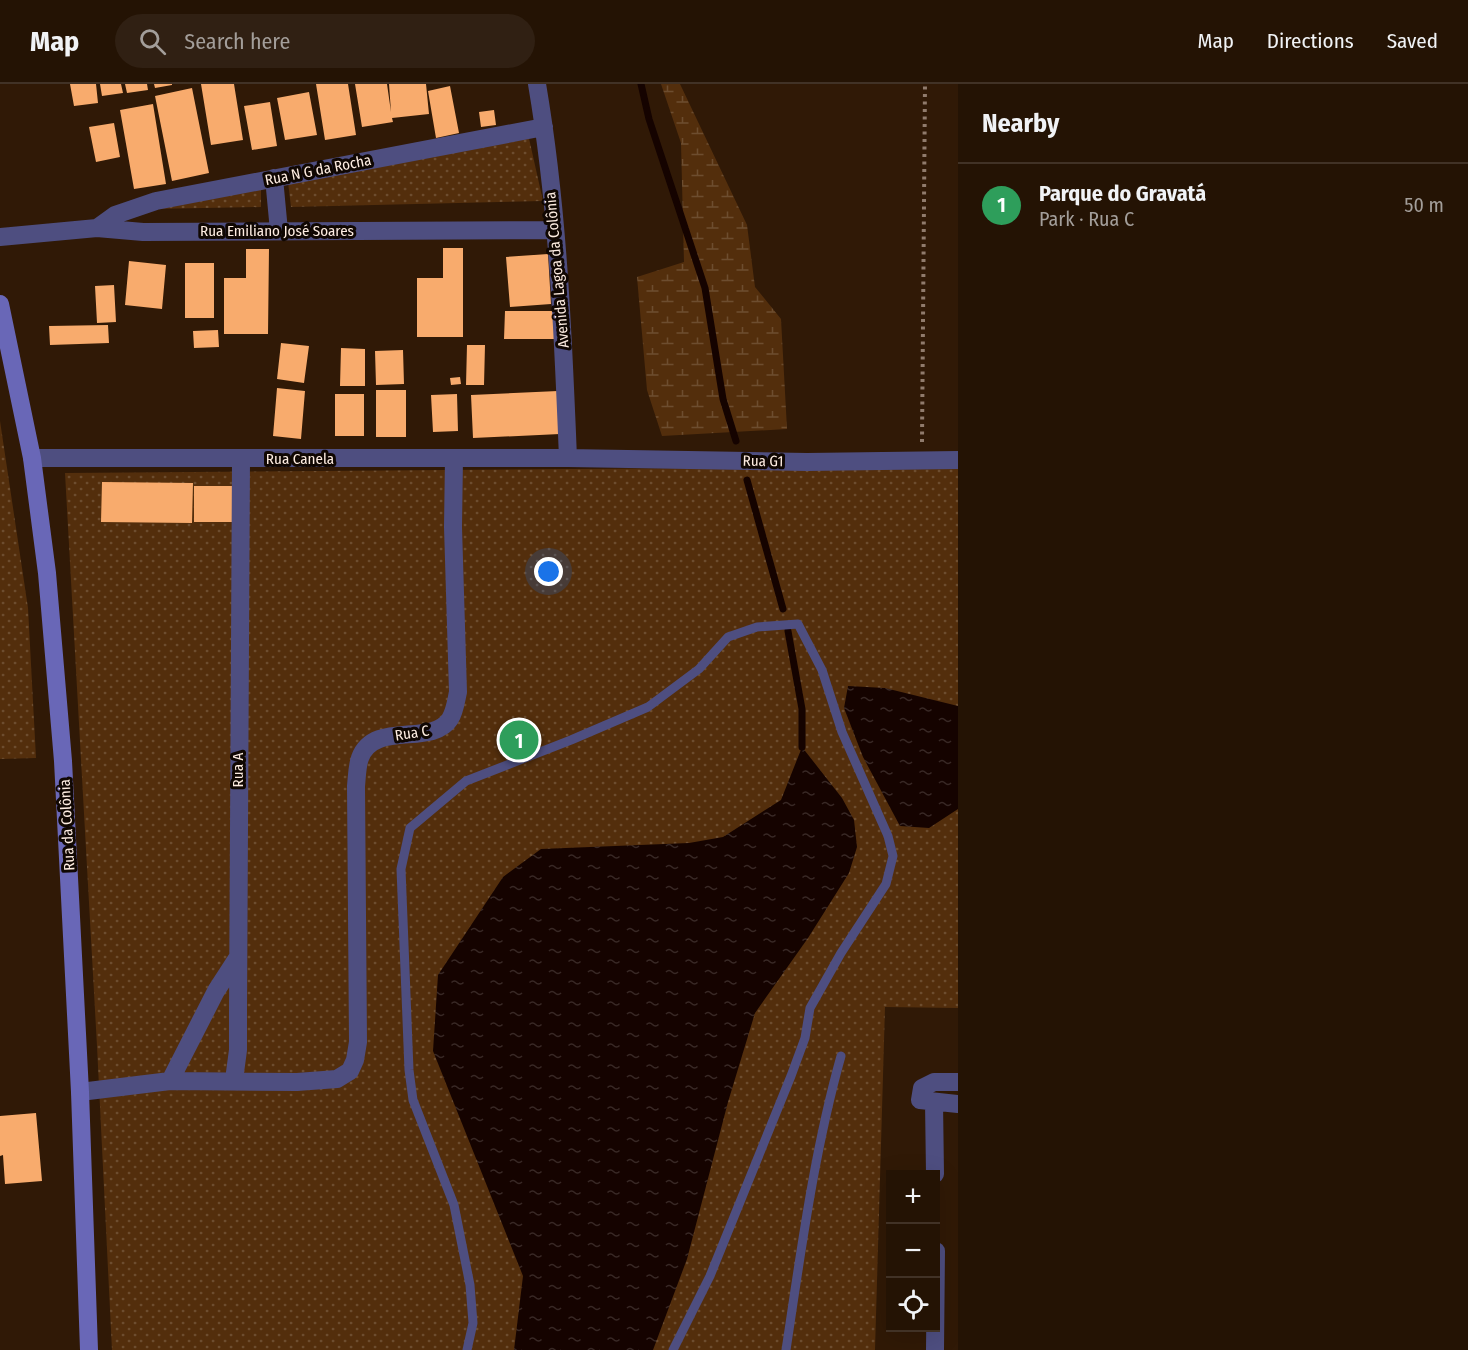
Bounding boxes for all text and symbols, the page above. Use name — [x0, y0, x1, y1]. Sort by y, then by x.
search box — [115, 14, 535, 68]
text: Map — [30, 25, 79, 58]
icon: search — [136, 25, 169, 58]
text: Search here — [184, 28, 290, 55]
text: Map — [1197, 28, 1234, 54]
text: Directions — [1267, 28, 1354, 54]
text: Saved — [1387, 28, 1438, 54]
text: Nearby — [982, 108, 1059, 139]
street label: Rua N G da Rocha — [263, 151, 373, 189]
text: Parque do Gravatá — [1039, 180, 1206, 207]
street label: Avenida Lagoa da Colônia — [541, 191, 573, 349]
text: 1 — [997, 193, 1006, 217]
text: 50 m — [1404, 193, 1444, 217]
text: Park · Rua C — [1039, 207, 1134, 231]
street label: Rua Emiliano José Soares — [200, 222, 354, 240]
street label: Rua Canela — [266, 450, 334, 468]
street label: Rua G1 — [742, 452, 784, 470]
your location — [534, 557, 563, 586]
pin: 1 — [500, 718, 538, 762]
street label: Rua C — [394, 721, 431, 745]
street label: Rua A — [229, 753, 247, 787]
street label: Rua da Colônia — [56, 779, 78, 871]
map controls — [886, 1170, 940, 1332]
button: + — [886, 1170, 940, 1224]
button: − — [886, 1224, 940, 1278]
button: locate — [886, 1278, 940, 1332]

